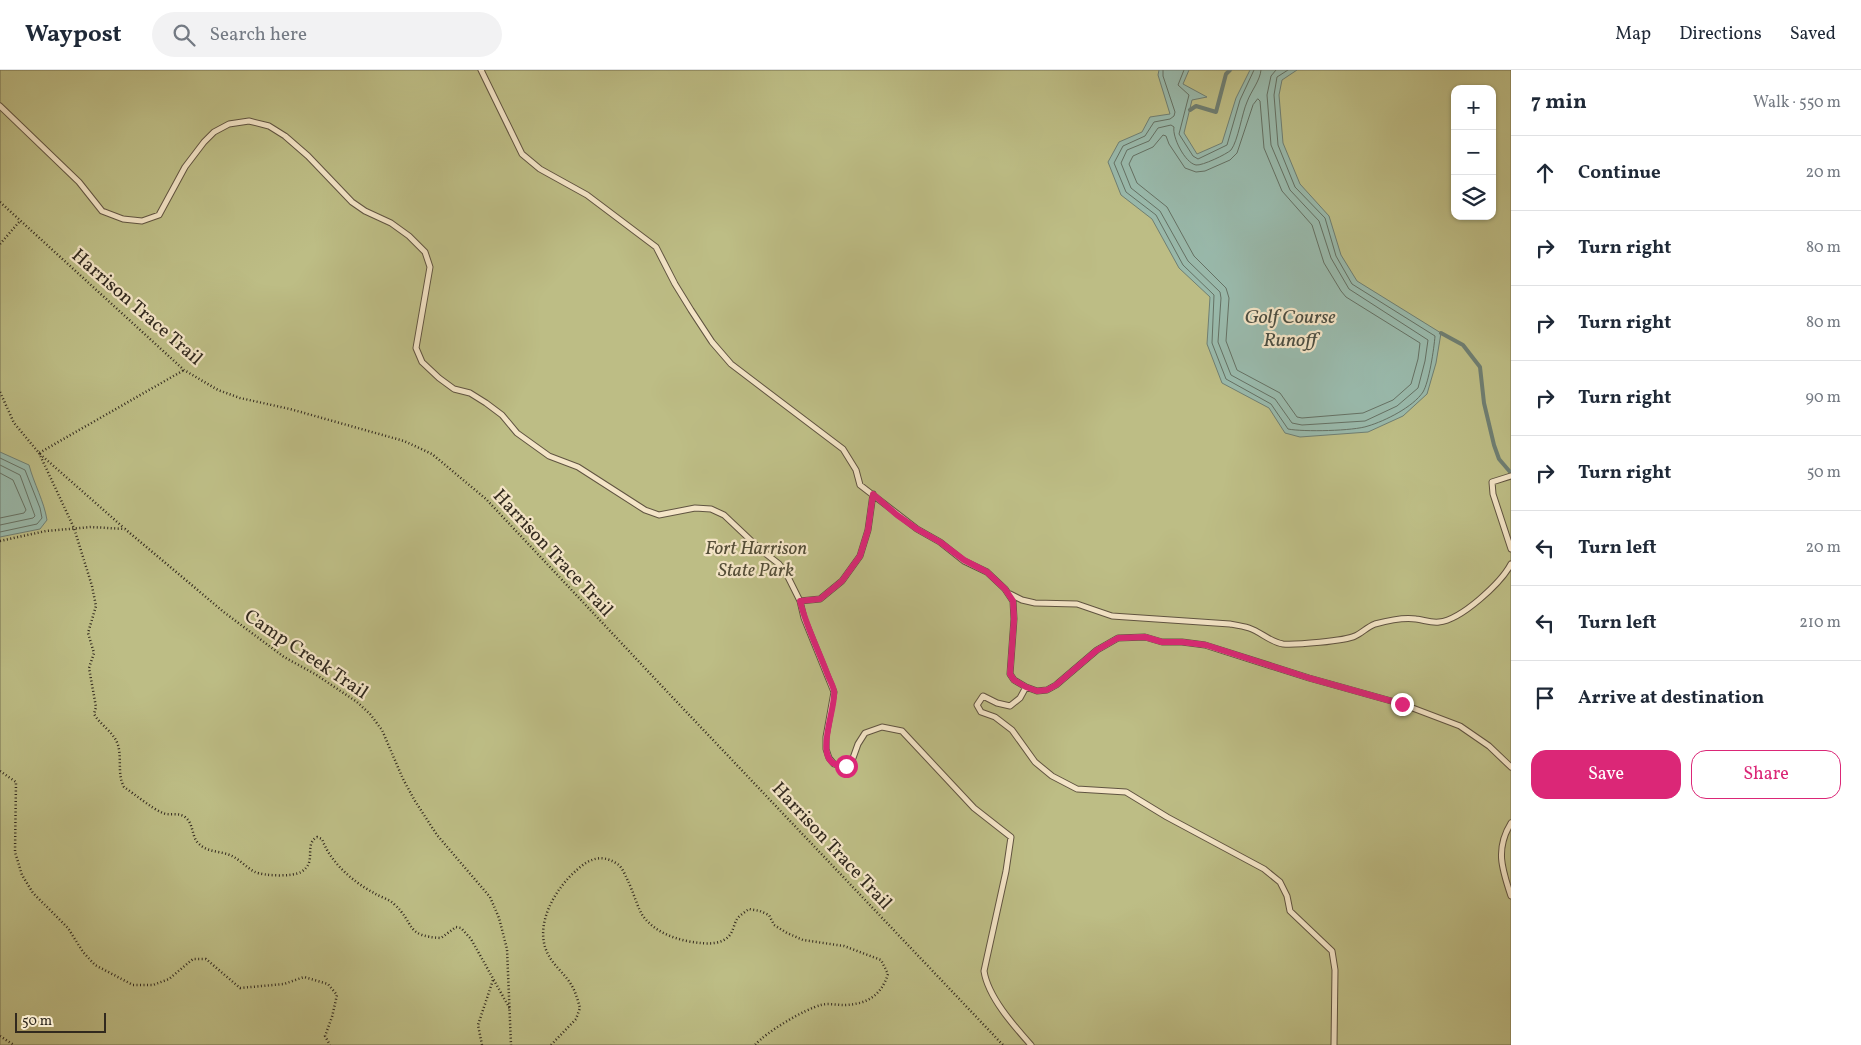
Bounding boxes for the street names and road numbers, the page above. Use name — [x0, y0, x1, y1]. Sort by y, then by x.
street label: Harrison Trace Trail — [66, 243, 208, 372]
street label: Harrison Trace Trail — [486, 484, 619, 623]
street label: Camp Creek Trail — [239, 603, 373, 706]
street label: Harrison Trace Trail — [765, 777, 898, 916]

